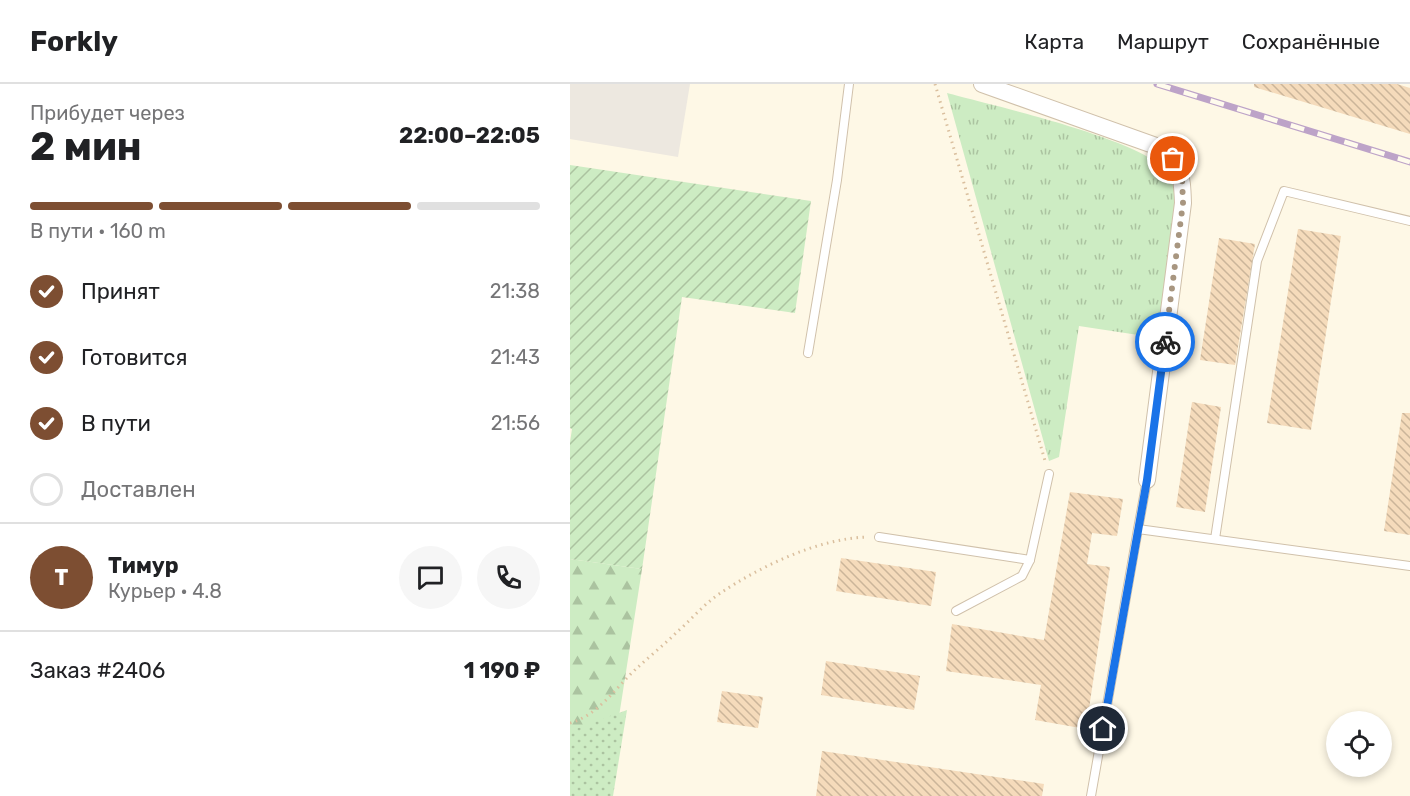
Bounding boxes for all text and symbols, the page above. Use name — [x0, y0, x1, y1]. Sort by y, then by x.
text: Forkly — [30, 25, 118, 58]
text: Карта — [1024, 29, 1084, 54]
text: Маршрут — [1117, 29, 1209, 54]
text: Сохранённые — [1242, 29, 1380, 54]
text: Прибудет через — [30, 101, 185, 125]
text: 22:00–22:05 — [399, 122, 540, 149]
text: 2 мин — [30, 124, 142, 170]
pin — [1147, 133, 1198, 184]
icon: bag — [1156, 142, 1189, 175]
text: В пути · 160 m — [30, 219, 166, 243]
icon: check — [30, 275, 63, 308]
text: Принят — [81, 278, 160, 305]
text: 21:38 — [490, 279, 540, 303]
courier — [1135, 312, 1195, 372]
icon: bike — [1149, 326, 1182, 359]
icon: check — [30, 341, 63, 374]
text: Готовится — [81, 344, 187, 371]
text: 21:43 — [490, 345, 540, 369]
icon: check — [30, 407, 63, 440]
text: В пути — [81, 410, 151, 437]
text: 21:56 — [491, 411, 540, 435]
text: Доставлен — [81, 476, 196, 503]
button: chat — [399, 546, 462, 609]
button: phone — [477, 546, 540, 609]
text: Тимур — [108, 552, 179, 579]
text: Т — [55, 564, 68, 591]
text: Курьер · 4.8 — [108, 579, 222, 603]
text: Заказ #2406 — [30, 657, 165, 684]
text: 1 190 ₽ — [464, 657, 540, 684]
pin — [1077, 703, 1128, 754]
map controls — [1326, 711, 1392, 777]
button: locate — [1326, 711, 1392, 777]
icon: home — [1086, 712, 1119, 745]

